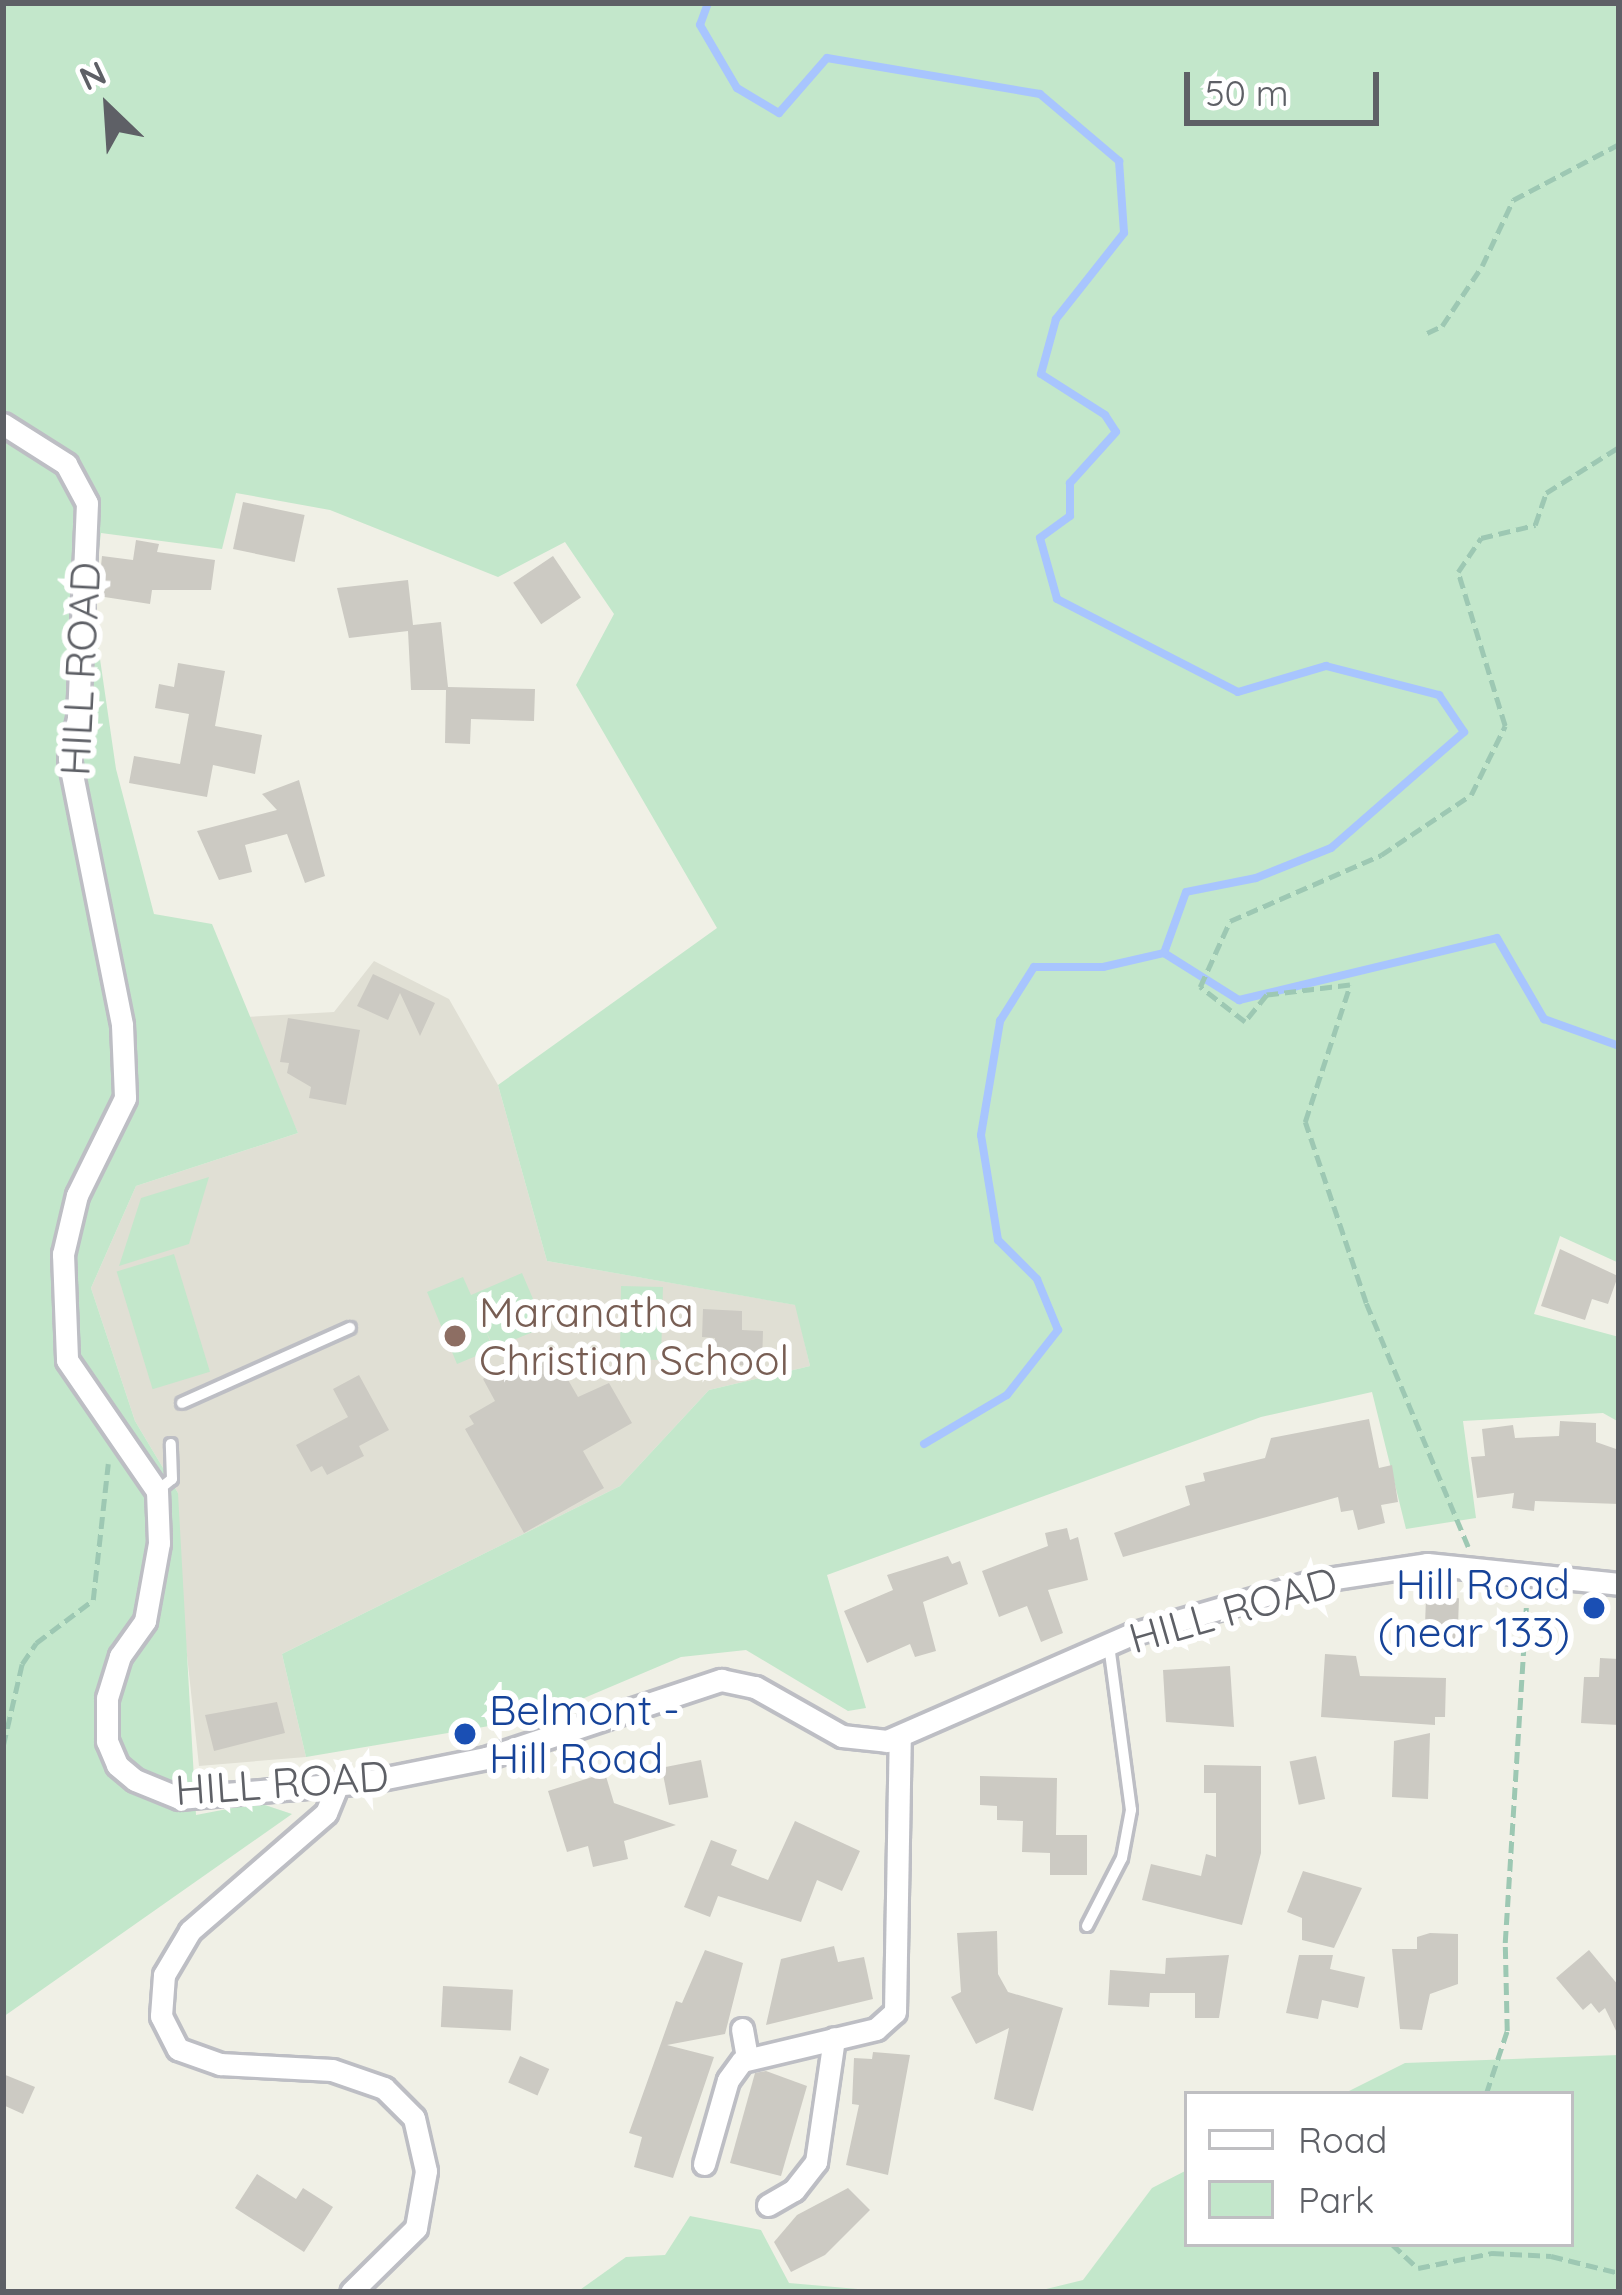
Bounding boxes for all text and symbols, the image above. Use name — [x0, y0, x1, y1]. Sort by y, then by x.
north arrow — [48, 48, 168, 168]
scale bar — [1190, 48, 1385, 122]
text: N — [73, 51, 112, 99]
text: 50 m — [1205, 70, 1289, 115]
street label: HILL ROAD — [49, 561, 111, 777]
place label: Maranatha Christian School — [479, 1287, 789, 1386]
marker: Maranatha Christian School — [442, 1323, 468, 1349]
street label: HILL ROAD — [1123, 1556, 1343, 1664]
place label: Hill Road (near 133) — [1378, 1559, 1570, 1658]
marker: Hill Road (near 133) — [1581, 1595, 1607, 1621]
place label: Belmont - Hill Road — [489, 1685, 680, 1784]
marker: Belmont - Hill Road — [452, 1721, 478, 1747]
street label: HILL ROAD — [174, 1750, 390, 1816]
legend — [1184, 2091, 1574, 2247]
text: Road — [1298, 2117, 1387, 2162]
text: Park — [1298, 2177, 1374, 2222]

